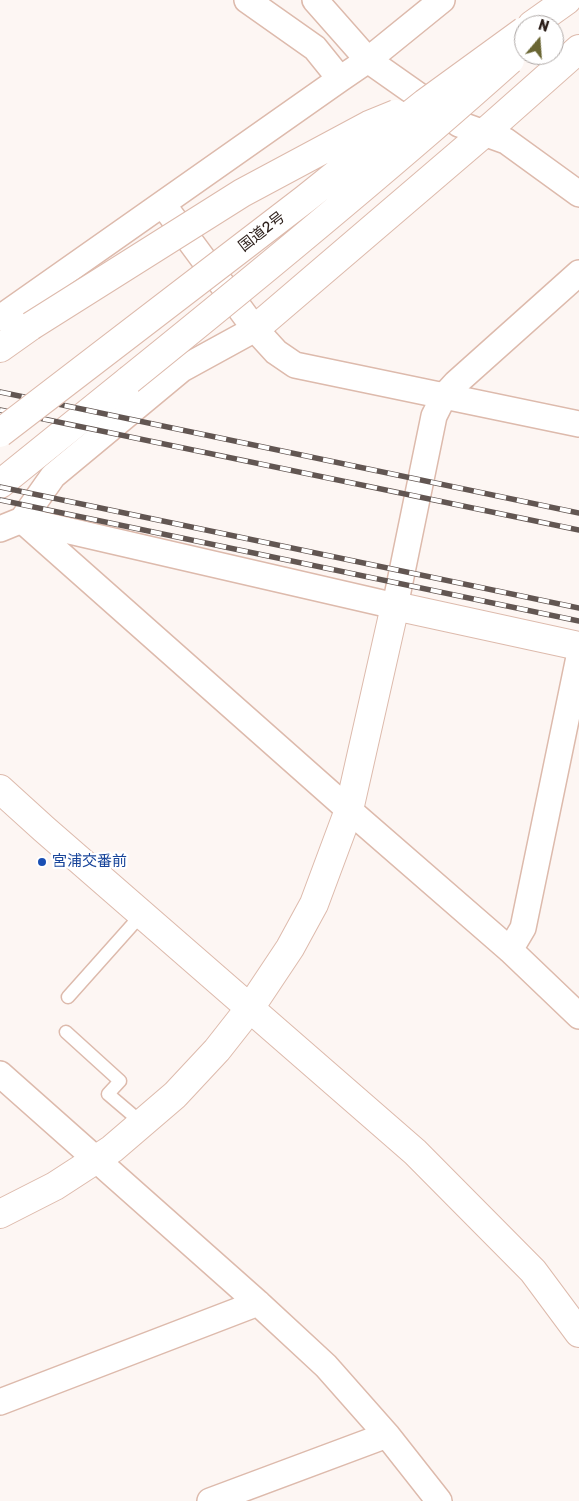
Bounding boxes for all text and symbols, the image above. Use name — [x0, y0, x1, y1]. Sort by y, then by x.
north arrow — [514, 15, 564, 65]
text: N — [536, 17, 551, 36]
street label: 国道2号 — [235, 208, 289, 256]
place label: 宮浦交番前 — [52, 853, 127, 871]
marker: 宮浦交番前 — [36, 856, 48, 868]

